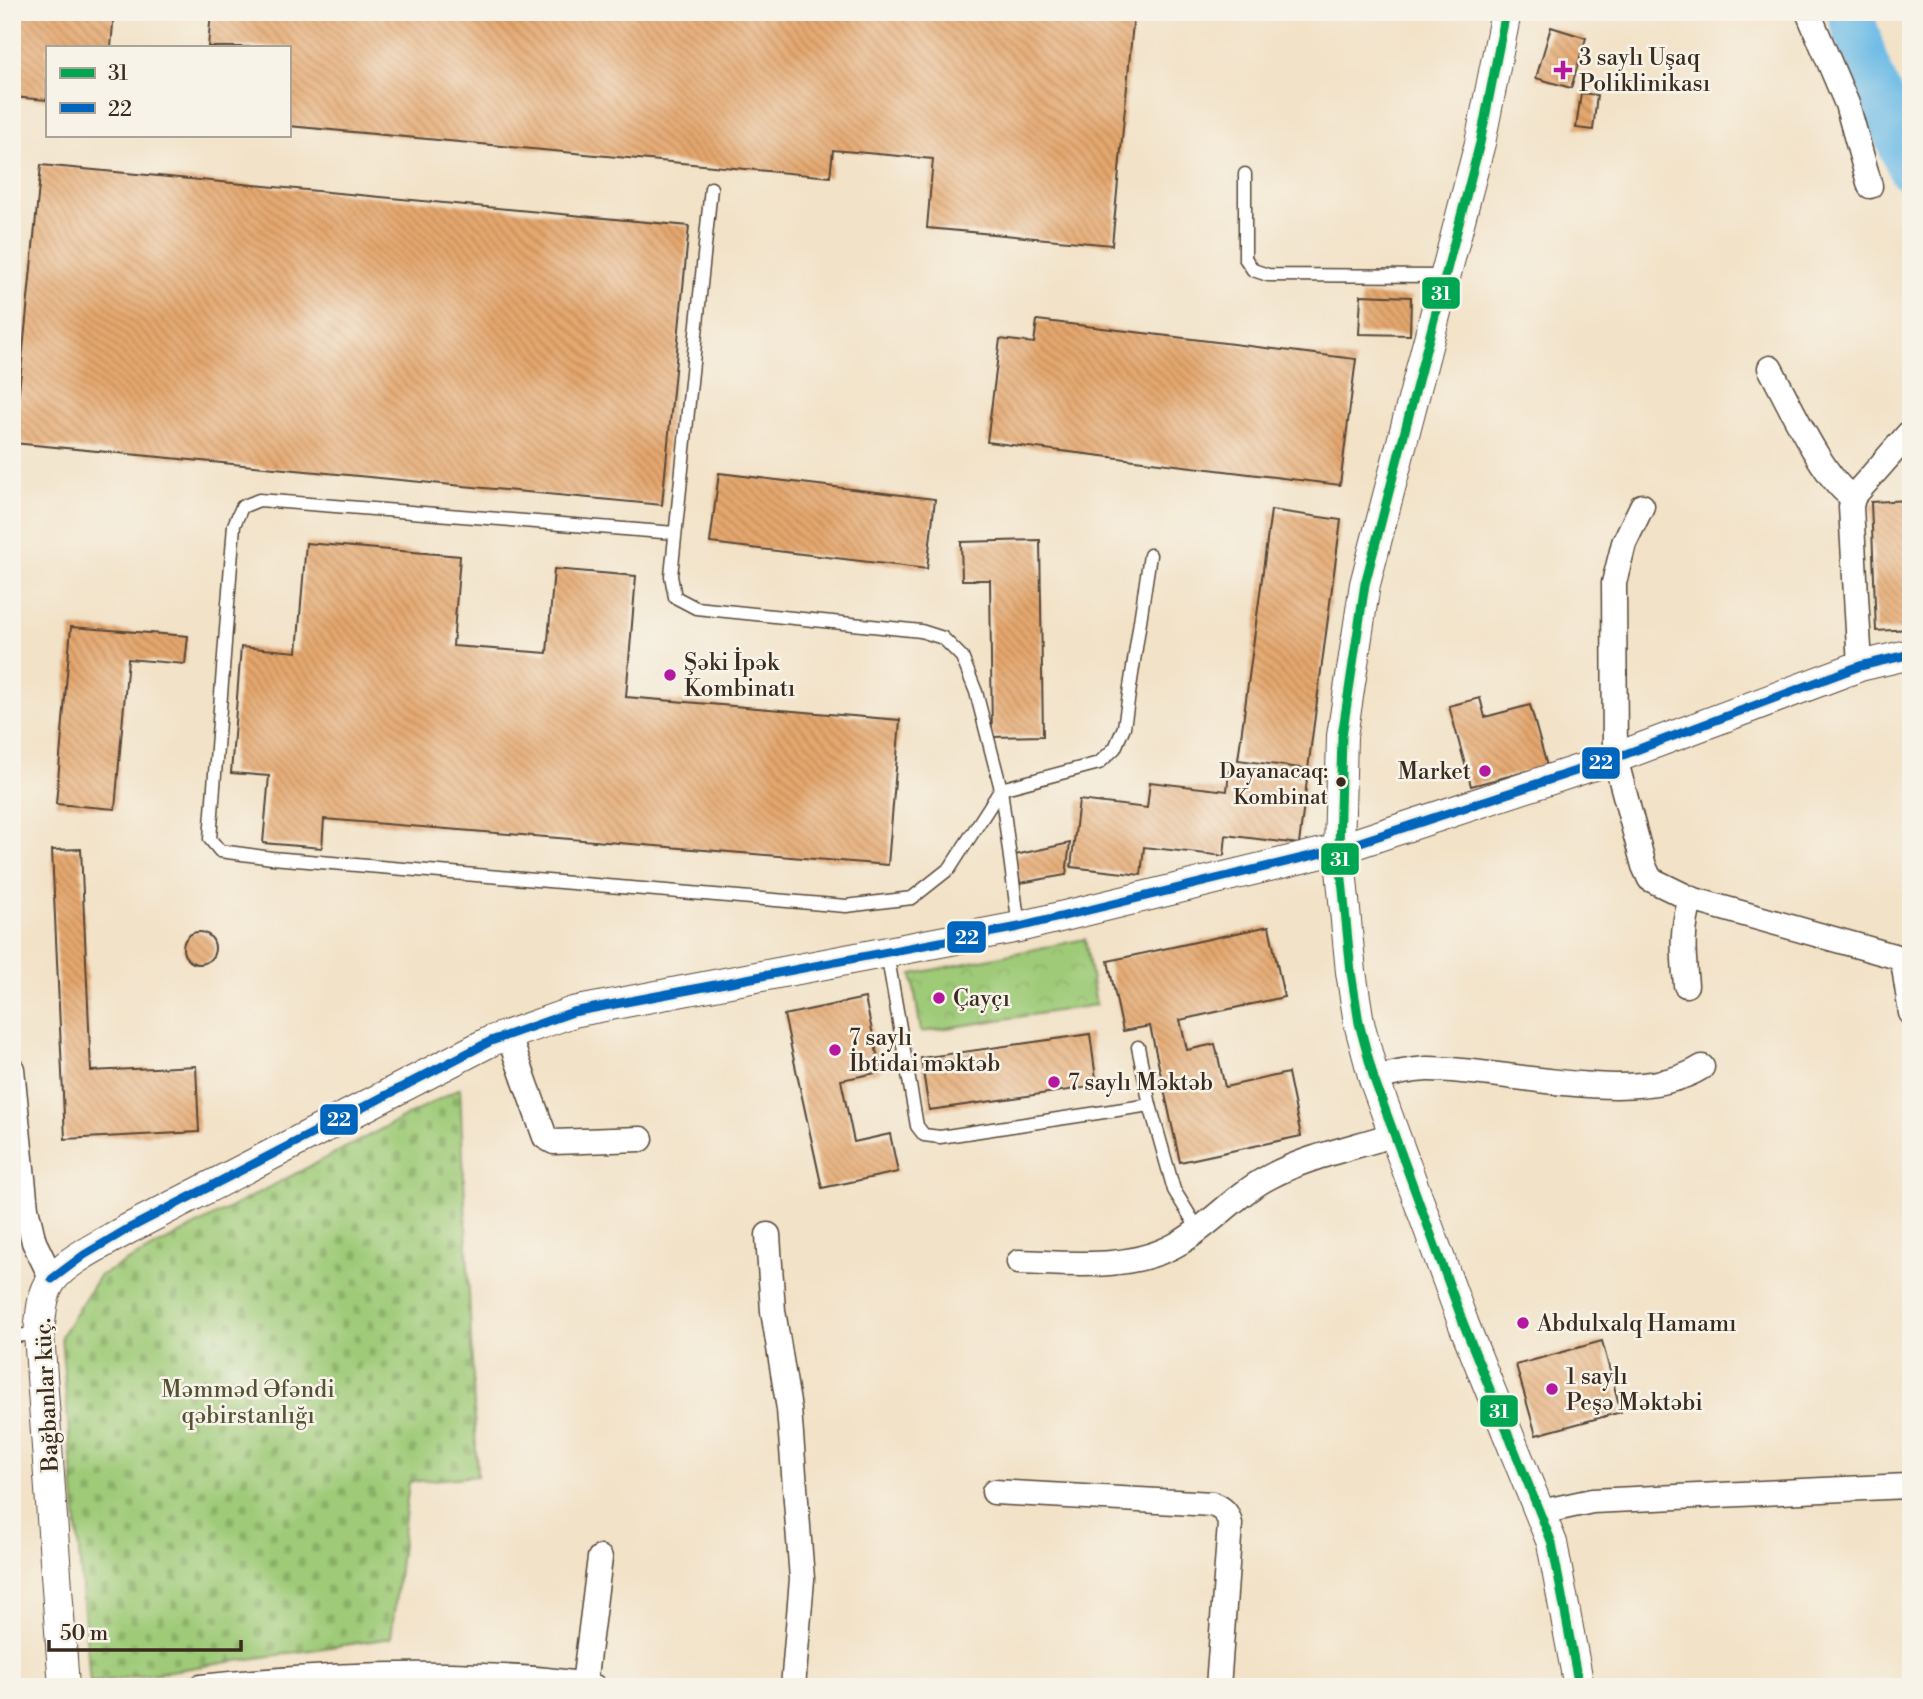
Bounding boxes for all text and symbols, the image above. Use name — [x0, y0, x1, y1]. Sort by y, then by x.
place label: 3 saylı Uşaq Poliklinikası — [1579, 44, 1710, 98]
legend — [46, 46, 290, 136]
marker: 3 saylı Uşaq Poliklinikası — [1553, 60, 1573, 80]
text: 31 — [108, 61, 128, 87]
text: 22 — [108, 97, 132, 123]
line badge: 31 — [1421, 276, 1461, 310]
text: 31 — [1431, 282, 1451, 306]
place label: Şəki İpək Kombinatı — [684, 647, 795, 703]
marker: Şəki İpək Kombinatı — [662, 667, 678, 683]
line badge: 22 — [1581, 746, 1621, 780]
text: 22 — [1589, 751, 1613, 775]
place label: Market — [1398, 758, 1471, 786]
place label: Dayanacaq: Kombinat — [1219, 759, 1329, 811]
marker: Market — [1477, 763, 1493, 779]
marker: Dayanacaq: Kombinat — [1334, 775, 1348, 789]
line badge: 31 — [1320, 842, 1360, 876]
text: 31 — [1330, 848, 1350, 872]
line badge: 22 — [946, 920, 987, 954]
text: 22 — [955, 926, 979, 950]
place label: Çayçı — [953, 985, 1010, 1013]
marker: Çayçı — [931, 990, 947, 1006]
place label: 7 saylı İbtidai məktəb — [849, 1024, 1000, 1078]
marker: 7 saylı İbtidai məktəb — [827, 1042, 843, 1058]
place label: 7 saylı Məktəb — [1068, 1069, 1213, 1097]
marker: 7 saylı Məktəb — [1046, 1074, 1062, 1090]
line badge: 22 — [319, 1103, 359, 1136]
text: 22 — [327, 1108, 351, 1132]
place label: Abdulxalq Hamamı — [1536, 1310, 1737, 1338]
marker: Abdulxalq Hamamı — [1515, 1315, 1531, 1331]
street label: Bağbanlar küç. — [29, 1317, 65, 1474]
place label: 1 saylı Peşə Məktəbi — [1566, 1363, 1703, 1417]
park label: Məmməd Əfəndi qəbirstanlığı — [161, 1376, 335, 1430]
marker: 1 saylı Peşə Məktəbi — [1544, 1381, 1560, 1397]
line badge: 31 — [1479, 1394, 1519, 1428]
text: 31 — [1489, 1400, 1509, 1424]
scale bar — [49, 1608, 242, 1652]
text: 50 m — [60, 1621, 108, 1647]

